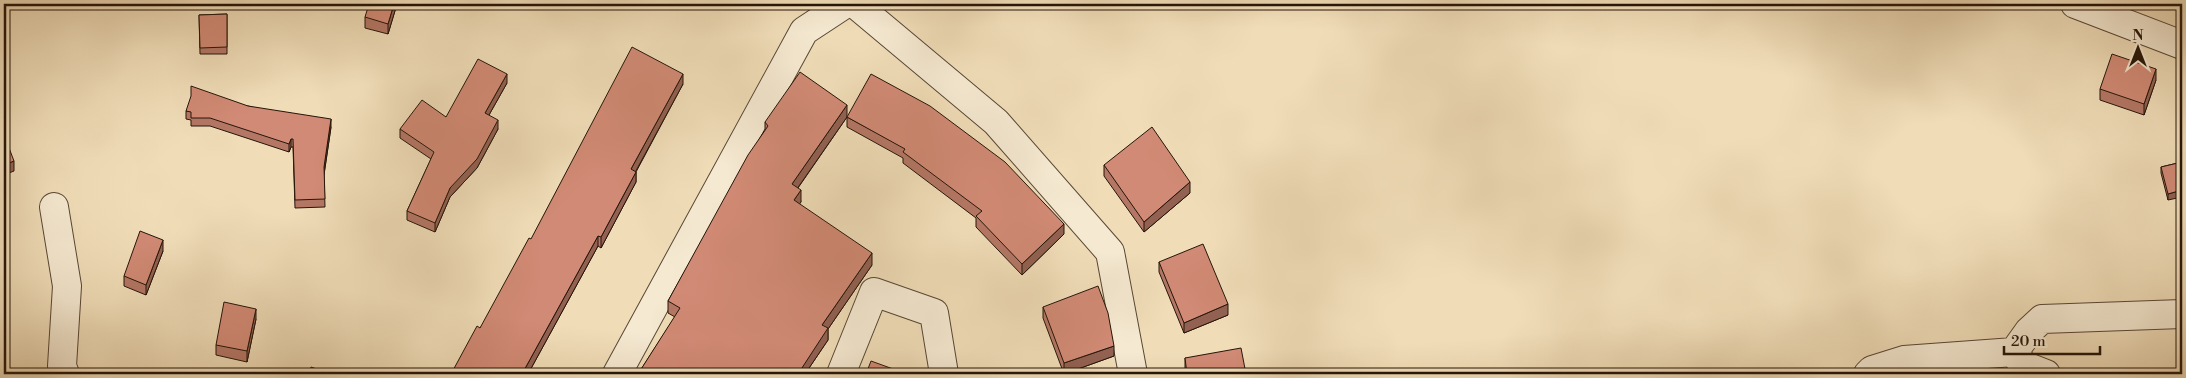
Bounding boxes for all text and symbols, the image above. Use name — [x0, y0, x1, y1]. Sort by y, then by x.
north arrow — [2114, 22, 2164, 72]
text: N — [2132, 27, 2144, 45]
scale bar — [2004, 323, 2100, 355]
text: 20 m — [2011, 332, 2046, 351]

